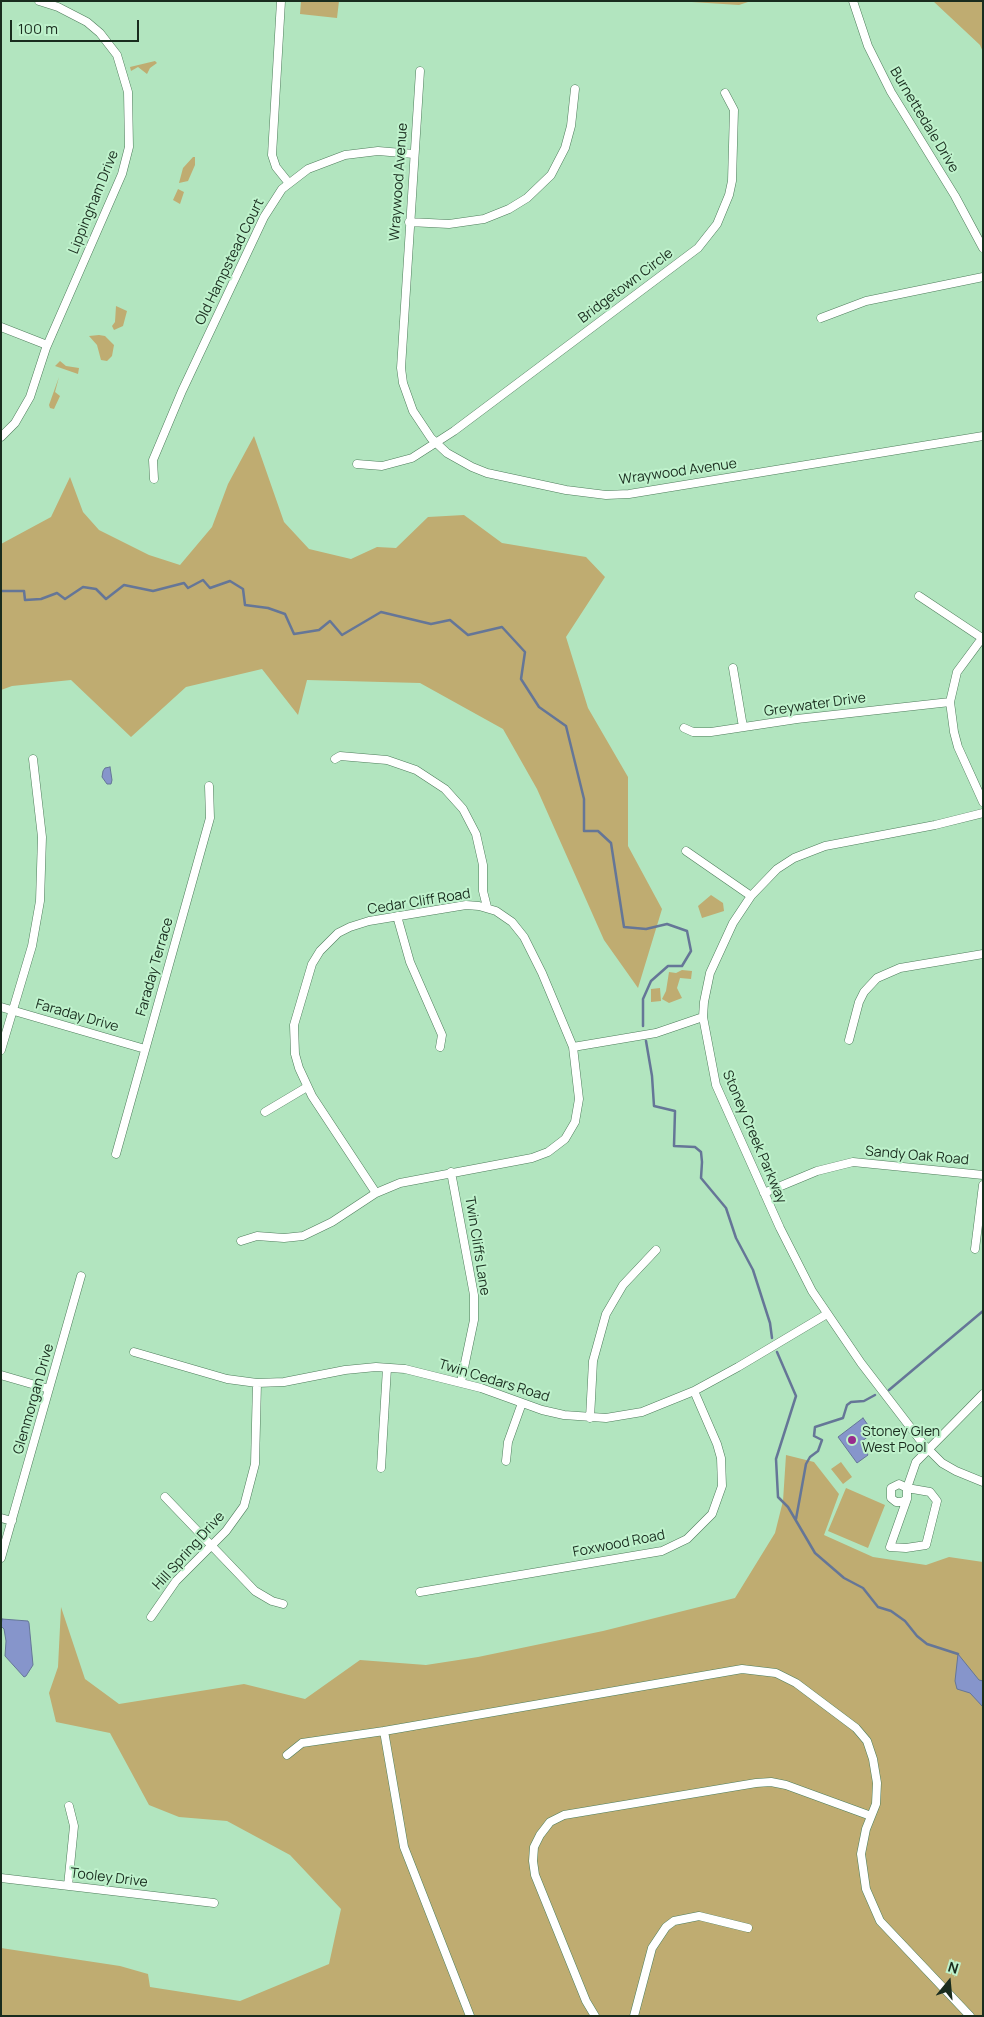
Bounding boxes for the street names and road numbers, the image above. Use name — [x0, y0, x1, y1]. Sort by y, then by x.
street label: Burnettedale Drive — [886, 64, 962, 176]
street label: Wraywood Avenue — [386, 122, 412, 242]
street label: Lippingham Drive — [66, 148, 122, 256]
street label: Old Hampstead Court — [192, 196, 268, 328]
street label: Bridgetown Circle — [575, 245, 677, 327]
street label: Wraywood Avenue — [618, 455, 738, 489]
street label: Greywater Drive — [763, 690, 867, 720]
street label: Cedar Cliff Road — [366, 886, 472, 918]
street label: Faraday Terrace — [133, 916, 177, 1018]
street label: Faraday Drive — [34, 996, 120, 1036]
street label: Stoney Creek Parkway — [718, 1068, 790, 1206]
street label: Sandy Oak Road — [864, 1143, 970, 1169]
street label: Twin Cliffs Lane — [461, 1195, 493, 1297]
street label: Glenmorgan Drive — [10, 1342, 58, 1456]
street label: Twin Cedars Road — [437, 1356, 551, 1406]
street label: Hill Spring Drive — [149, 1508, 229, 1594]
street label: Foxwood Road — [571, 1527, 667, 1561]
street label: Tooley Drive — [69, 1865, 149, 1891]

